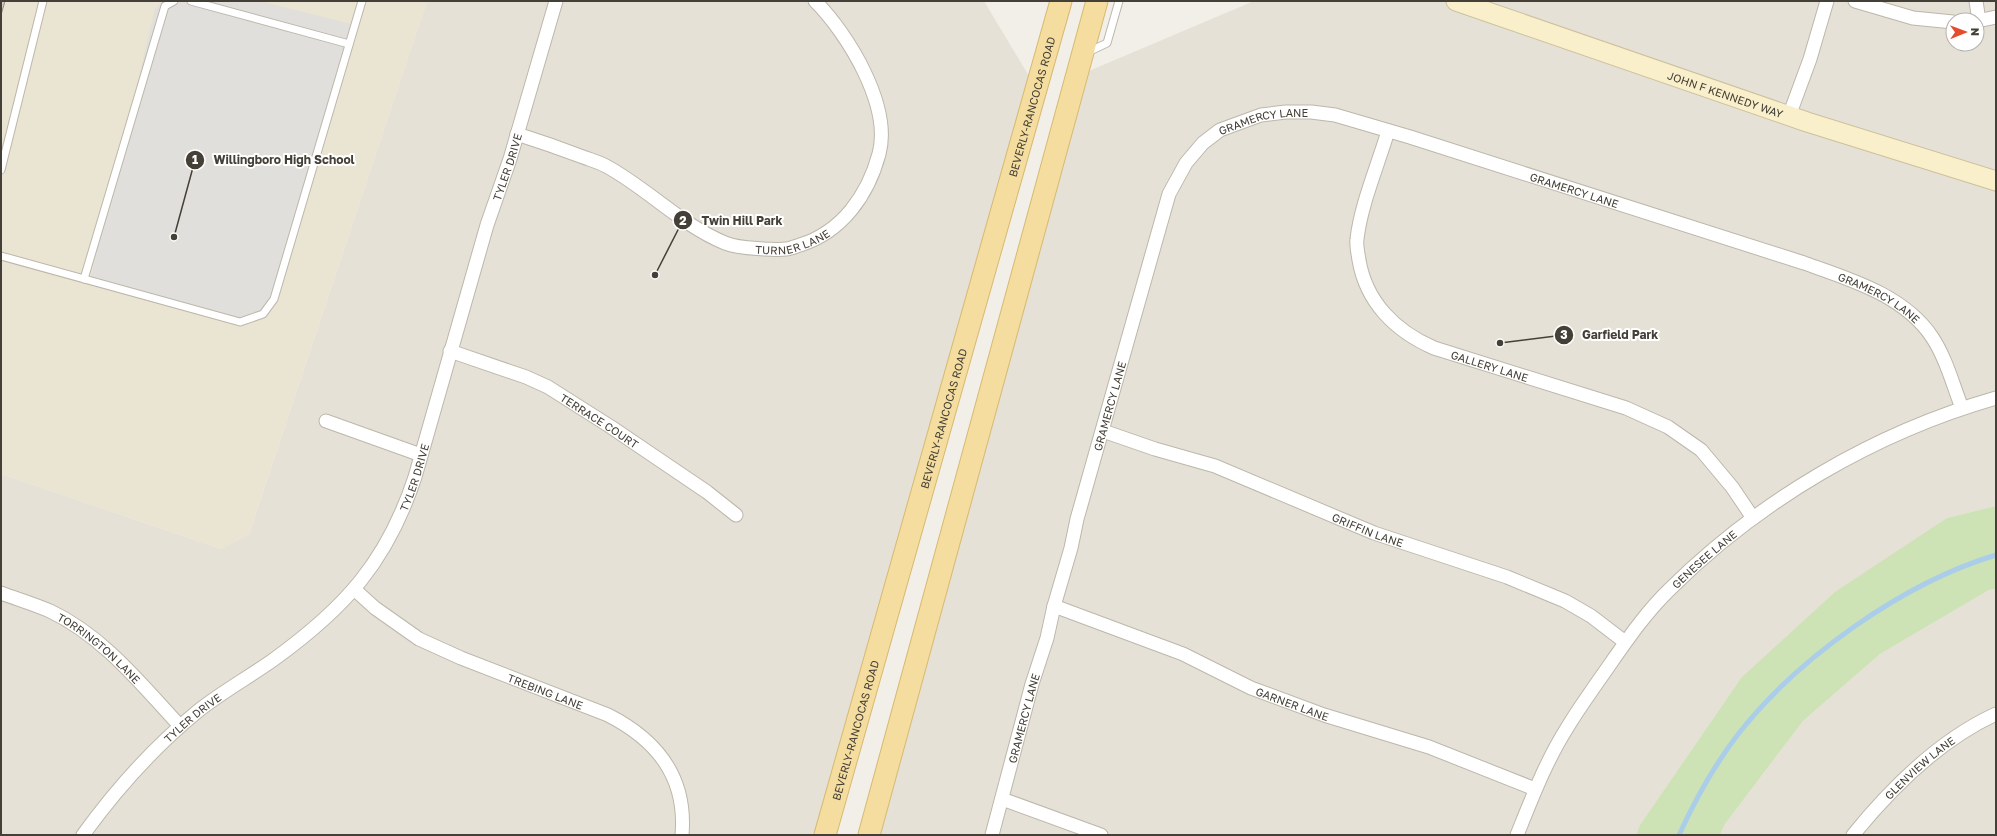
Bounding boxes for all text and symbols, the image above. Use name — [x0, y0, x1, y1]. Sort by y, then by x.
north arrow — [1945, 12, 1985, 52]
text: N — [1969, 28, 1982, 36]
street label: BEVERLY-RANCOCAS ROAD — [1005, 35, 1057, 178]
street label: JOHN F KENNEDY WAY — [1666, 68, 1785, 120]
street label: GRAMERCY LANE — [1217, 106, 1308, 137]
street label: TYLER DRIVE — [490, 131, 524, 202]
callout: Willingboro High School — [185, 148, 362, 172]
text: 1 — [192, 152, 198, 167]
text: Willingboro High School — [213, 152, 355, 167]
street label: GRAMERCY LANE — [1528, 169, 1621, 210]
callout: Twin Hill Park — [673, 208, 790, 232]
text: 2 — [679, 213, 687, 228]
text: Twin Hill Park — [702, 213, 782, 228]
street label: TURNER LANE — [755, 226, 832, 256]
street label: GRAMERCY LANE — [1836, 269, 1923, 325]
callout: Garfield Park — [1554, 323, 1667, 347]
text: 3 — [1560, 327, 1568, 342]
text: Garfield Park — [1582, 327, 1658, 342]
street label: BEVERLY-RANCOCAS ROAD — [917, 346, 969, 490]
street label: GALLERY LANE — [1450, 347, 1530, 384]
street label: GRAMERCY LANE — [1090, 359, 1128, 452]
street label: TERRACE COURT — [558, 390, 641, 450]
street label: TYLER DRIVE — [396, 442, 431, 513]
street label: GRIFFIN LANE — [1330, 510, 1406, 549]
street label: GENESEE LANE — [1669, 527, 1739, 591]
street label: TORRINGTON LANE — [56, 610, 144, 686]
street label: BEVERLY-RANCOCAS ROAD — [829, 658, 881, 802]
street label: TREBING LANE — [506, 670, 585, 711]
street label: GRAMERCY LANE — [1005, 671, 1042, 764]
street label: GARNER LANE — [1254, 684, 1331, 723]
street label: TYLER DRIVE — [161, 690, 223, 745]
street label: GLENVIEW LANE — [1881, 733, 1957, 801]

